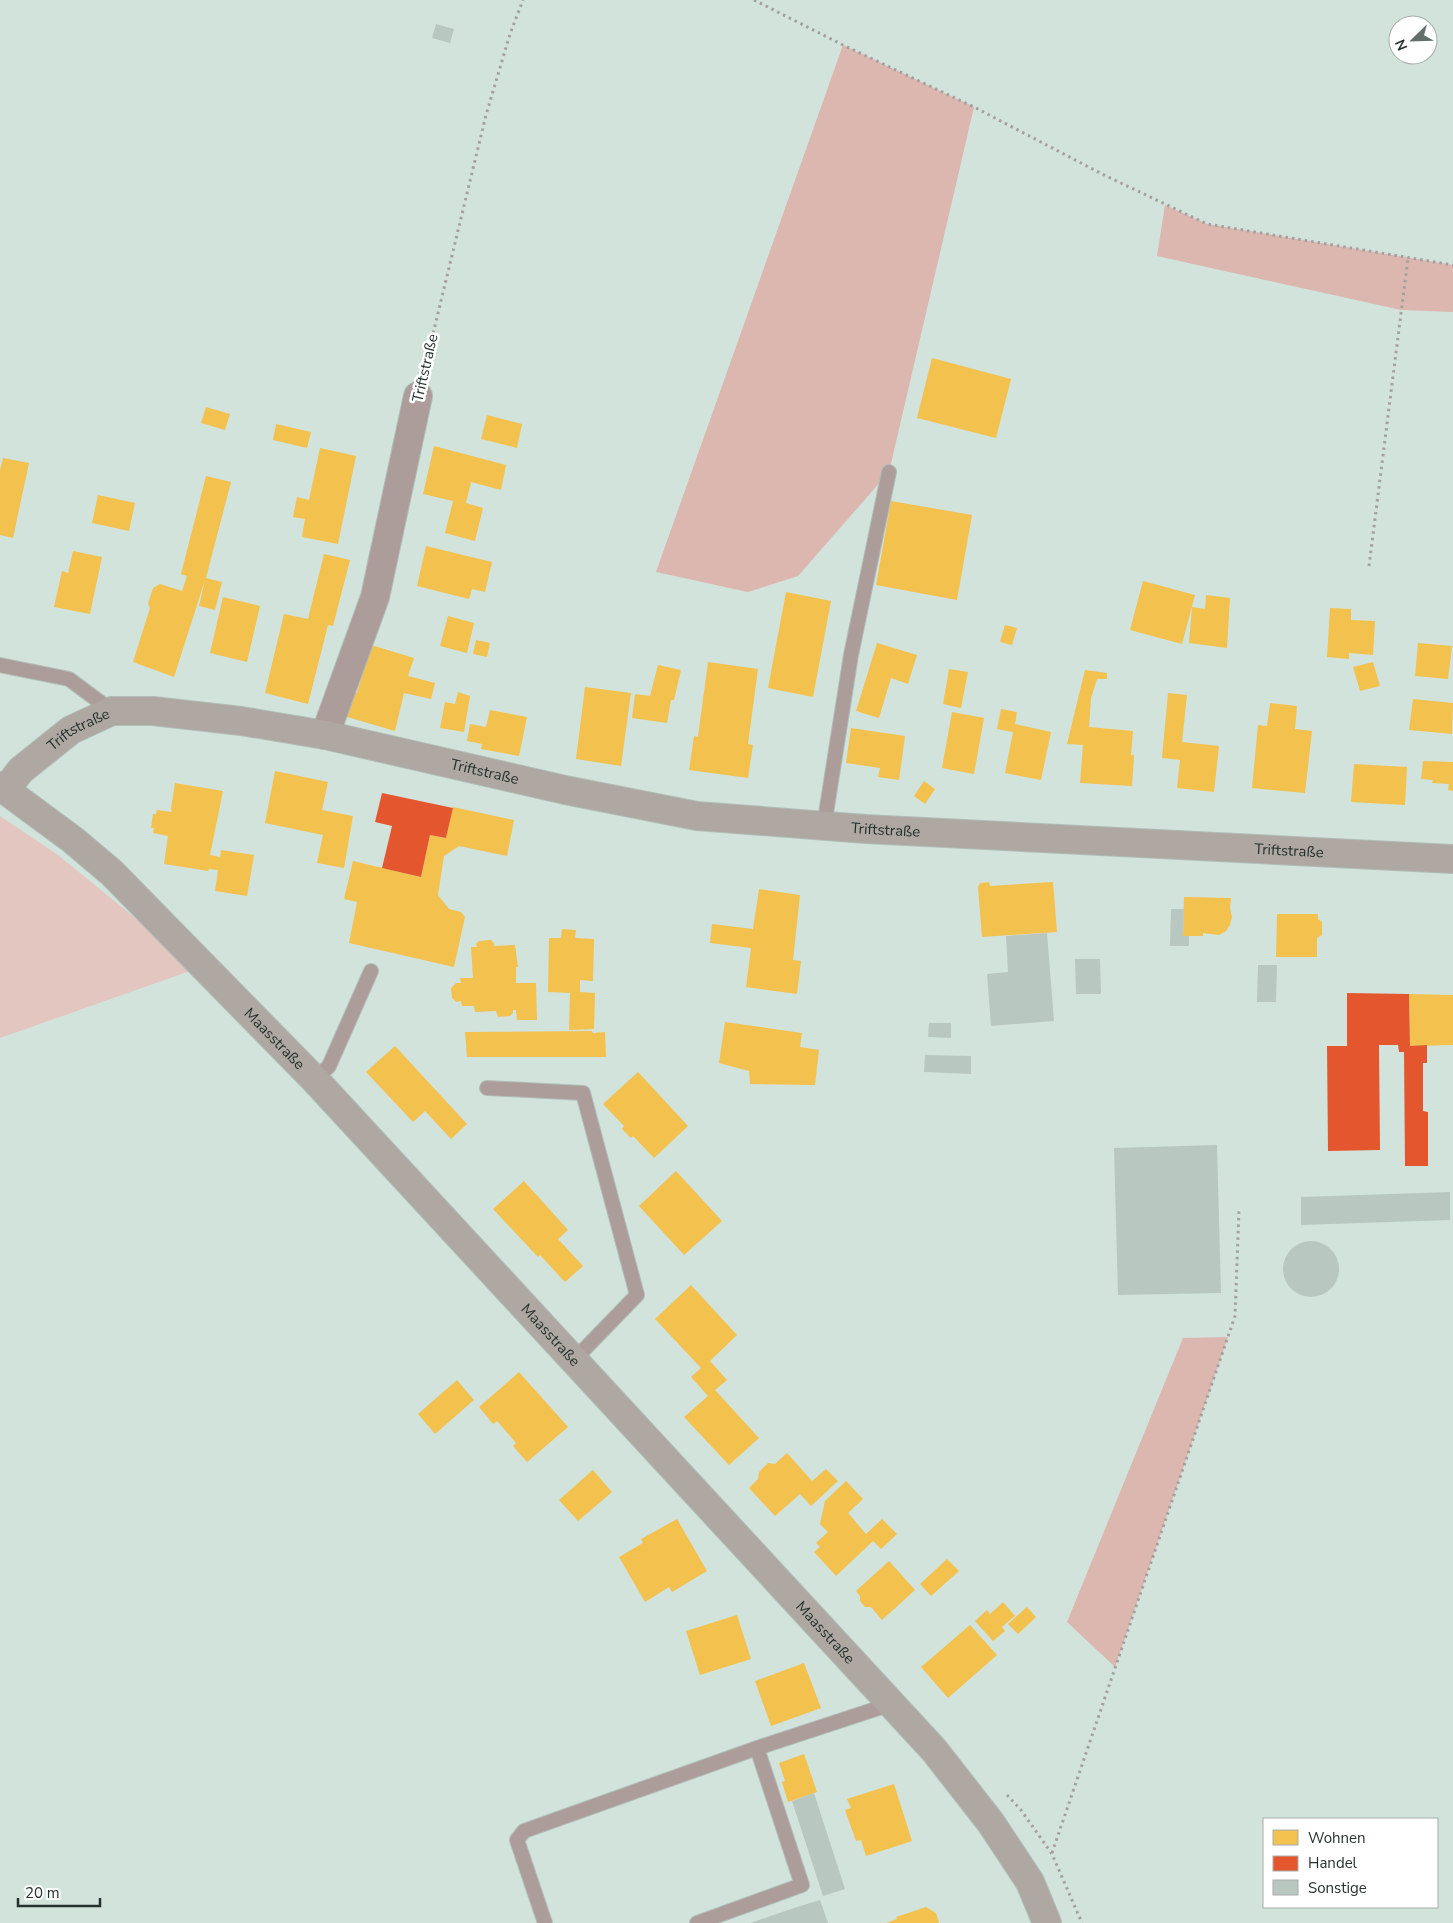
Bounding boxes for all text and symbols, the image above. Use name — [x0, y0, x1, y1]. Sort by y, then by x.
north arrow — [1388, 15, 1438, 65]
text: N — [1391, 36, 1412, 53]
street label: Triftstraße — [407, 332, 443, 404]
street label: Triftstraße — [43, 703, 113, 755]
street label: Triftstraße — [449, 754, 521, 789]
street label: Triftstraße — [850, 818, 921, 842]
street label: Triftstraße — [1254, 839, 1324, 862]
street label: Maasstraße — [240, 1004, 309, 1074]
street label: Maasstraße — [517, 1299, 585, 1371]
street label: Maasstraße — [791, 1597, 860, 1668]
legend — [1263, 1818, 1438, 1908]
text: Wohnen — [1308, 1828, 1366, 1848]
text: Handel — [1308, 1853, 1358, 1873]
scale bar — [18, 1876, 100, 1908]
text: Sonstige — [1308, 1878, 1367, 1898]
text: 20 m — [25, 1883, 60, 1903]

